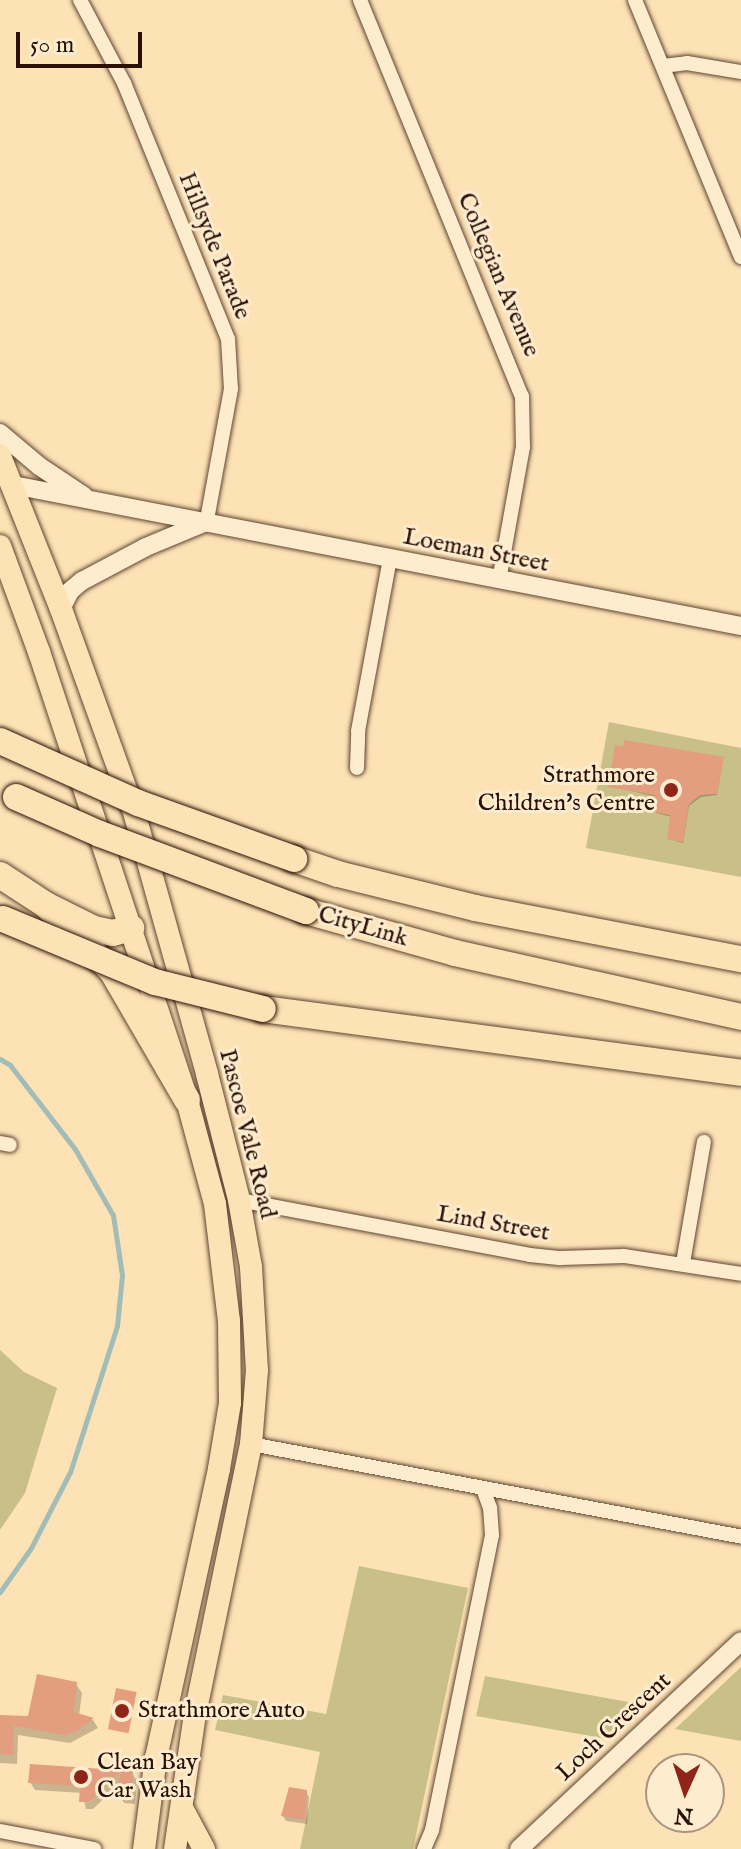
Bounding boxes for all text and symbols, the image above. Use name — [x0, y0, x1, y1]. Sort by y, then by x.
scale bar — [20, 16, 146, 66]
text: 50 m — [30, 30, 74, 61]
street label: Hillsyde Parade — [171, 168, 257, 324]
street label: Collegian Avenue — [451, 189, 545, 361]
street label: Loeman Street — [401, 523, 551, 579]
place label: Strathmore Children's Centre — [478, 762, 655, 818]
marker: Strathmore Children's Centre — [662, 781, 680, 799]
street label: CityLink — [315, 900, 411, 954]
street label: Pascoe Vale Road — [212, 1046, 282, 1222]
street label: Lind Street — [434, 1200, 552, 1248]
street label: Loch Crescent — [551, 1667, 677, 1787]
place label: Strathmore Auto — [138, 1697, 305, 1725]
marker: Strathmore Auto — [113, 1702, 131, 1720]
place label: Clean Bay Car Wash — [97, 1749, 198, 1805]
north arrow — [645, 1753, 725, 1833]
marker: Clean Bay Car Wash — [72, 1768, 90, 1786]
text: N — [674, 1800, 694, 1829]

